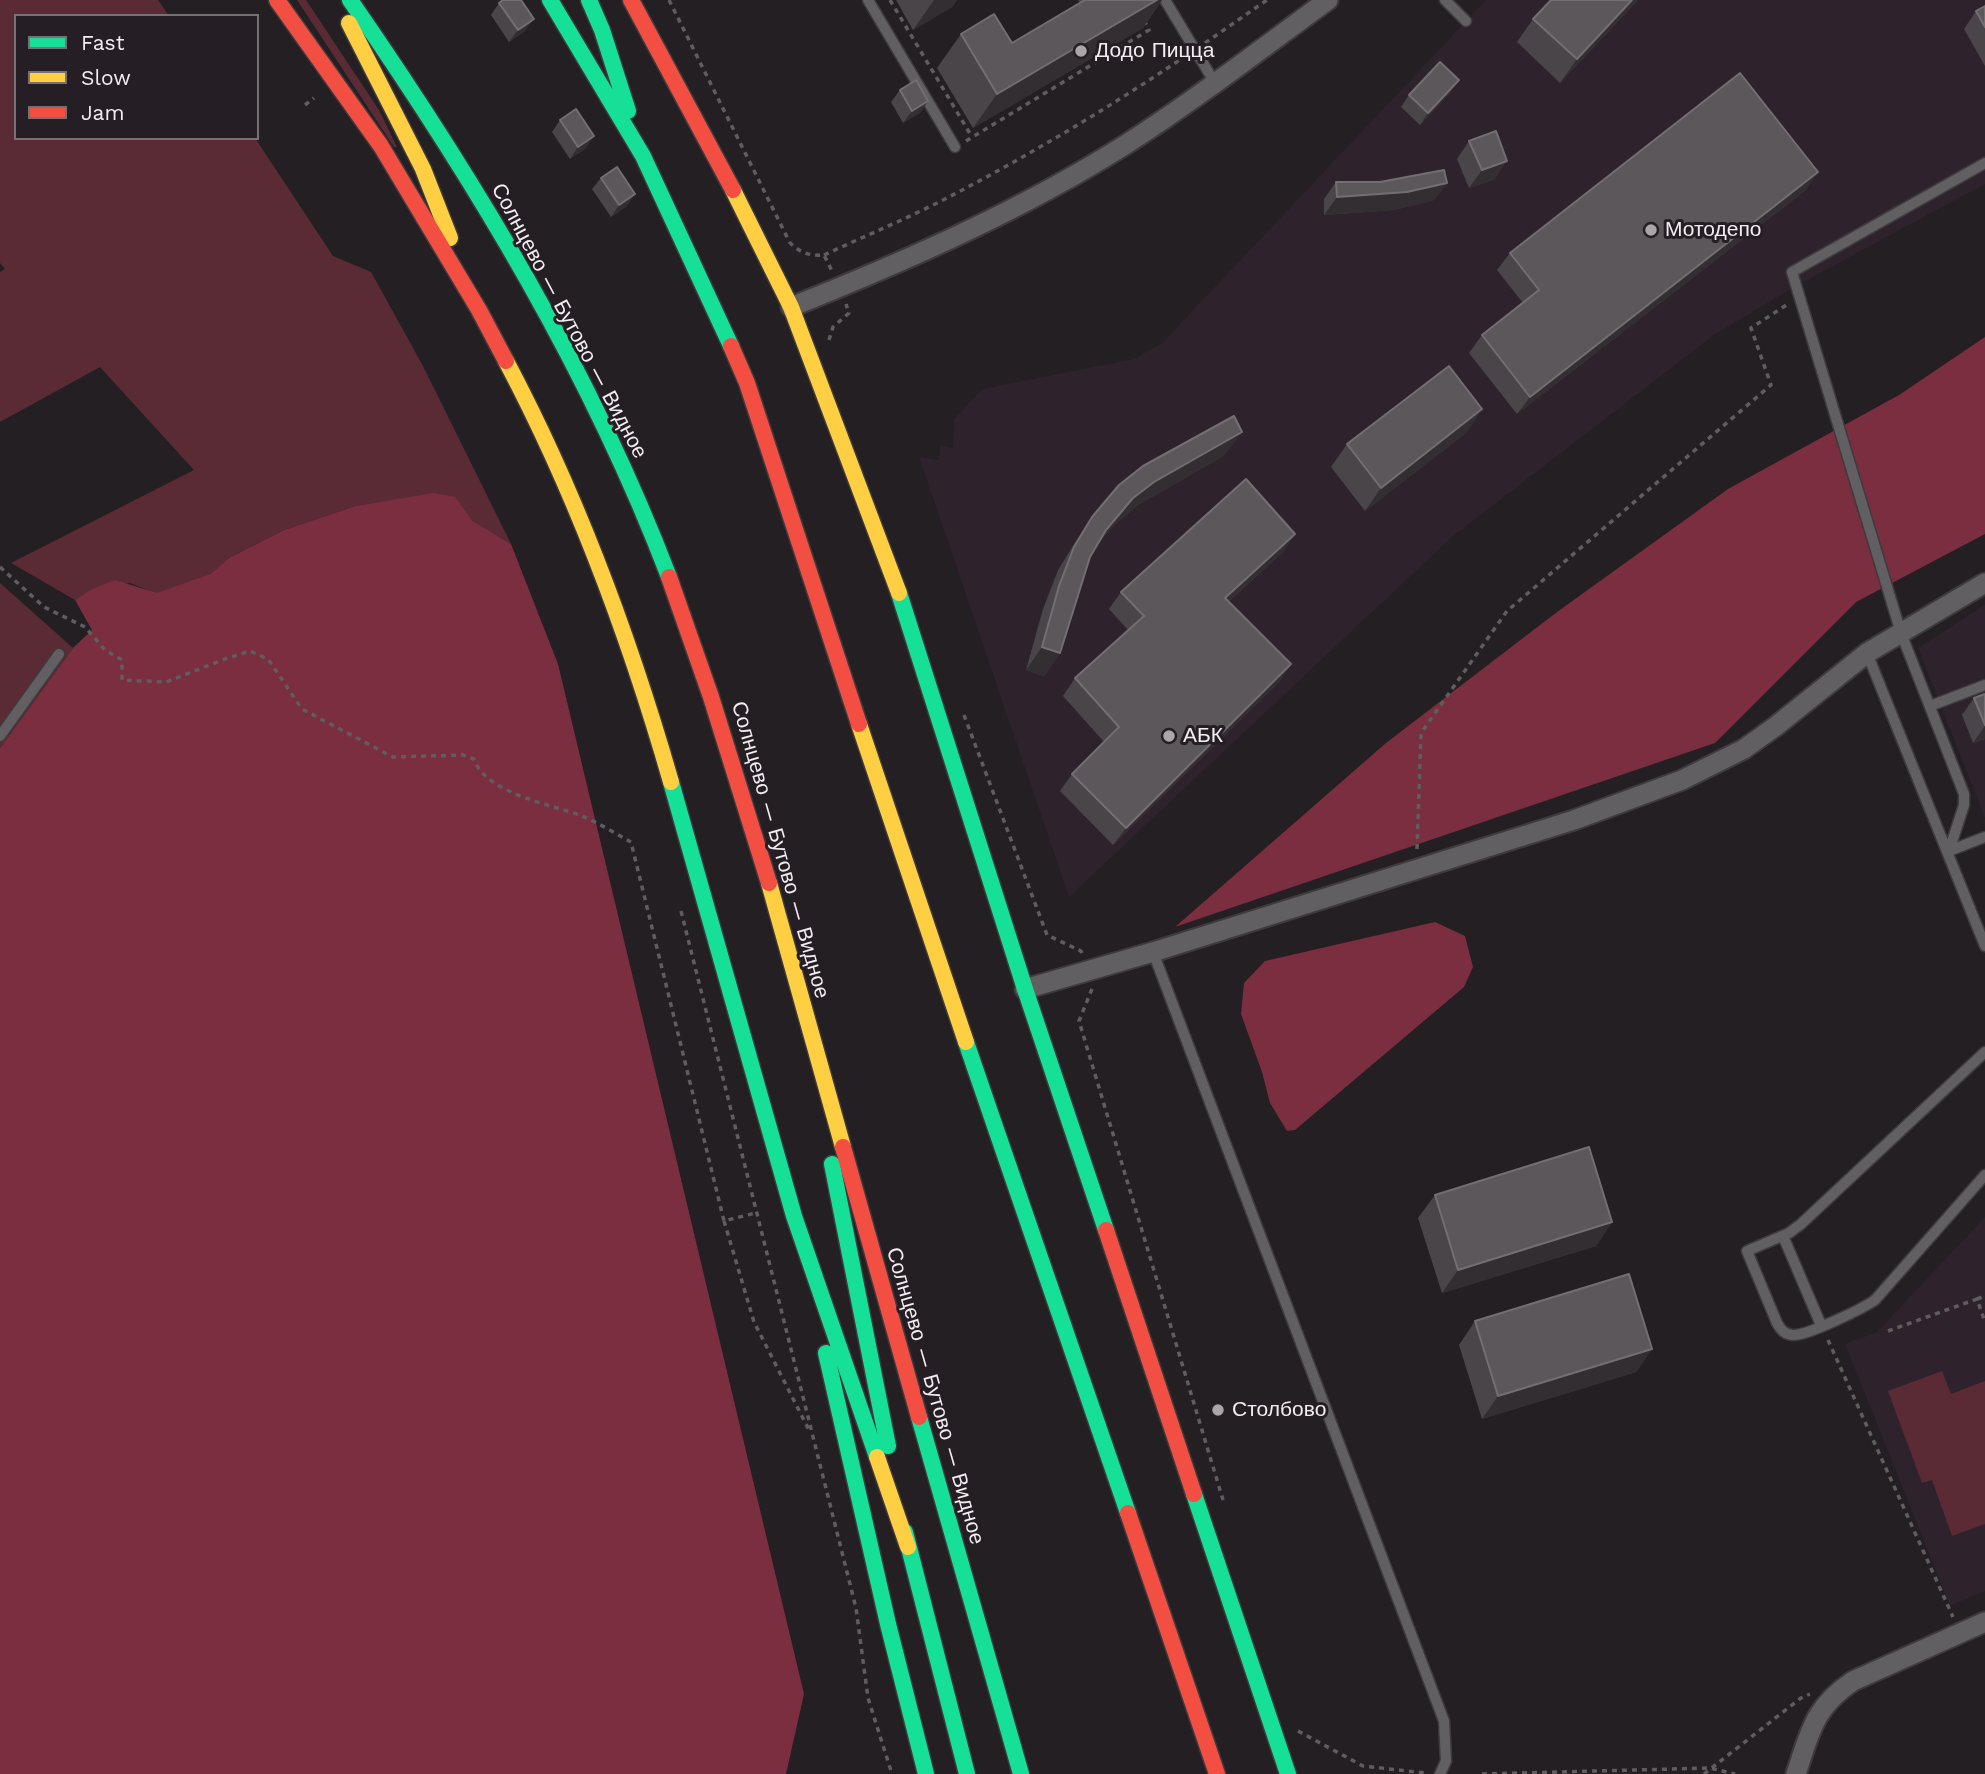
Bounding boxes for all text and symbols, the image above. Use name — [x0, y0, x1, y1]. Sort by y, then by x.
legend — [14, 14, 259, 140]
text: Fast — [81, 30, 125, 55]
place label: Додо Пицца — [1095, 38, 1214, 64]
marker: Додо Пицца — [1073, 43, 1089, 59]
text: Slow — [81, 65, 131, 90]
text: Jam — [81, 100, 124, 125]
street label: Солнцево — Бутово — Видное — [486, 179, 652, 463]
place label: Мотодепо — [1665, 217, 1762, 243]
marker: Мотодепо — [1643, 222, 1659, 238]
street label: Солнцево — Бутово — Видное — [725, 699, 835, 1001]
place label: АБК — [1183, 723, 1223, 749]
marker: АБК — [1161, 728, 1177, 744]
street label: Солнцево — Бутово — Видное — [880, 1245, 990, 1547]
place label: Столбово — [1232, 1397, 1326, 1423]
marker: Столбово — [1210, 1402, 1226, 1418]

